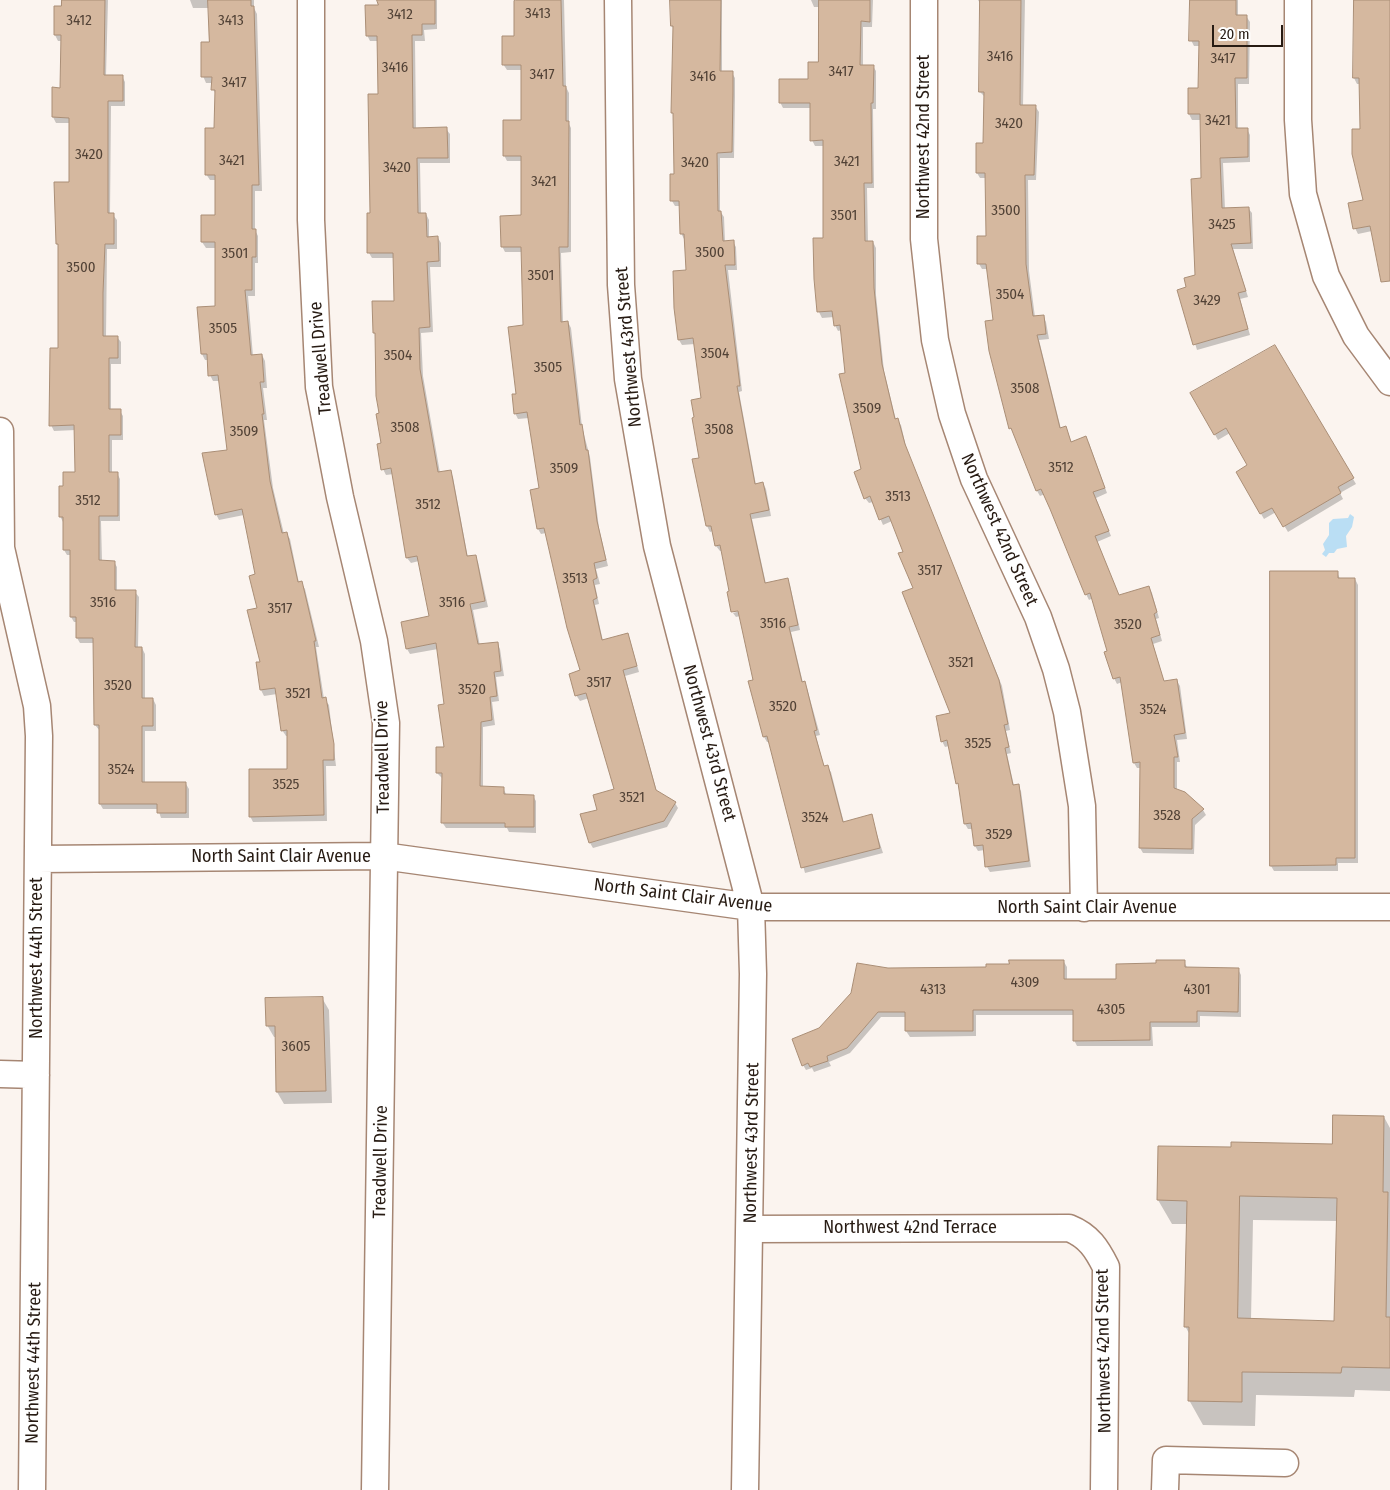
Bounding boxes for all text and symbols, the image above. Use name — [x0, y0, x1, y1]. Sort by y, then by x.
house number: 3413 — [525, 5, 551, 23]
house number: 3412 — [387, 6, 413, 24]
house number: 3412 — [66, 12, 92, 30]
house number: 3413 — [218, 12, 244, 30]
scale bar — [1215, 15, 1286, 47]
text: 20 m — [1220, 25, 1250, 43]
house number: 3416 — [987, 48, 1013, 66]
house number: 3417 — [1210, 50, 1236, 68]
street label: Northwest 42nd Street — [913, 55, 935, 219]
house number: 3416 — [382, 59, 408, 77]
house number: 3417 — [828, 63, 854, 81]
house number: 3417 — [529, 66, 555, 84]
house number: 3416 — [690, 68, 716, 86]
house number: 3417 — [221, 74, 247, 92]
house number: 3421 — [1205, 112, 1231, 130]
house number: 3420 — [995, 115, 1023, 133]
house number: 3420 — [75, 146, 103, 164]
house number: 3421 — [219, 152, 245, 170]
house number: 3421 — [834, 153, 860, 171]
house number: 3420 — [681, 154, 709, 172]
house number: 3420 — [383, 159, 411, 177]
house number: 3421 — [531, 173, 557, 191]
house number: 3500 — [991, 202, 1021, 220]
house number: 3501 — [831, 207, 857, 225]
house number: 3425 — [1208, 216, 1236, 234]
house number: 3500 — [695, 244, 725, 262]
house number: 3501 — [222, 245, 248, 263]
house number: 3500 — [66, 259, 96, 277]
street label: Northwest 43rd Street — [611, 266, 647, 428]
house number: 3501 — [528, 267, 554, 285]
house number: 3504 — [996, 286, 1024, 304]
house number: 3429 — [1193, 292, 1221, 310]
street label: Treadwell Drive — [305, 301, 337, 415]
house number: 3505 — [209, 320, 237, 338]
house number: 3504 — [701, 345, 729, 363]
house number: 3504 — [384, 347, 412, 365]
house number: 3505 — [534, 359, 562, 377]
house number: 3508 — [1011, 380, 1039, 398]
house number: 3509 — [853, 400, 881, 418]
house number: 3508 — [391, 419, 419, 437]
house number: 3508 — [705, 421, 733, 439]
house number: 3509 — [230, 423, 258, 441]
street label: Northwest 42nd Street — [956, 450, 1042, 610]
house number: 3512 — [1048, 459, 1074, 477]
house number: 3509 — [550, 460, 578, 478]
house number: 3513 — [885, 488, 911, 506]
house number: 3512 — [75, 492, 101, 510]
house number: 3512 — [415, 496, 441, 514]
house number: 3517 — [918, 562, 942, 580]
house number: 3513 — [562, 570, 588, 588]
house number: 3516 — [90, 594, 116, 612]
house number: 3516 — [439, 594, 465, 612]
house number: 3517 — [268, 600, 292, 618]
house number: 3516 — [760, 615, 786, 633]
house number: 3520 — [1114, 616, 1142, 634]
house number: 3521 — [948, 654, 974, 672]
street label: Northwest 43rd Street — [678, 662, 740, 824]
house number: 3517 — [587, 674, 611, 692]
house number: 3520 — [104, 677, 132, 695]
house number: 3520 — [458, 681, 486, 699]
house number: 3521 — [285, 685, 311, 703]
house number: 3520 — [769, 698, 797, 716]
street label: Treadwell Drive — [371, 700, 395, 814]
house number: 3524 — [1139, 701, 1167, 719]
house number: 3525 — [965, 735, 991, 753]
house number: 3524 — [107, 761, 135, 779]
house number: 3525 — [273, 776, 299, 794]
house number: 3521 — [619, 789, 645, 807]
house number: 3528 — [1153, 807, 1181, 825]
house number: 3524 — [801, 809, 829, 827]
house number: 3529 — [985, 826, 1013, 844]
street label: North Saint Clair Avenue — [191, 846, 371, 868]
street label: North Saint Clair Avenue — [592, 874, 774, 918]
street label: Northwest 44th Street — [26, 877, 48, 1039]
street label: North Saint Clair Avenue — [997, 897, 1177, 919]
house number: 4309 — [1011, 974, 1039, 992]
house number: 4313 — [920, 981, 946, 999]
house number: 4301 — [1183, 981, 1211, 999]
house number: 4305 — [1097, 1001, 1125, 1019]
house number: 3605 — [282, 1038, 310, 1056]
street label: Northwest 43rd Street — [740, 1062, 764, 1224]
street label: Treadwell Drive — [369, 1105, 393, 1219]
street label: Northwest 42nd Terrace — [823, 1217, 997, 1239]
street label: Northwest 42nd Street — [1092, 1269, 1116, 1433]
street label: Northwest 44th Street — [22, 1282, 46, 1444]

